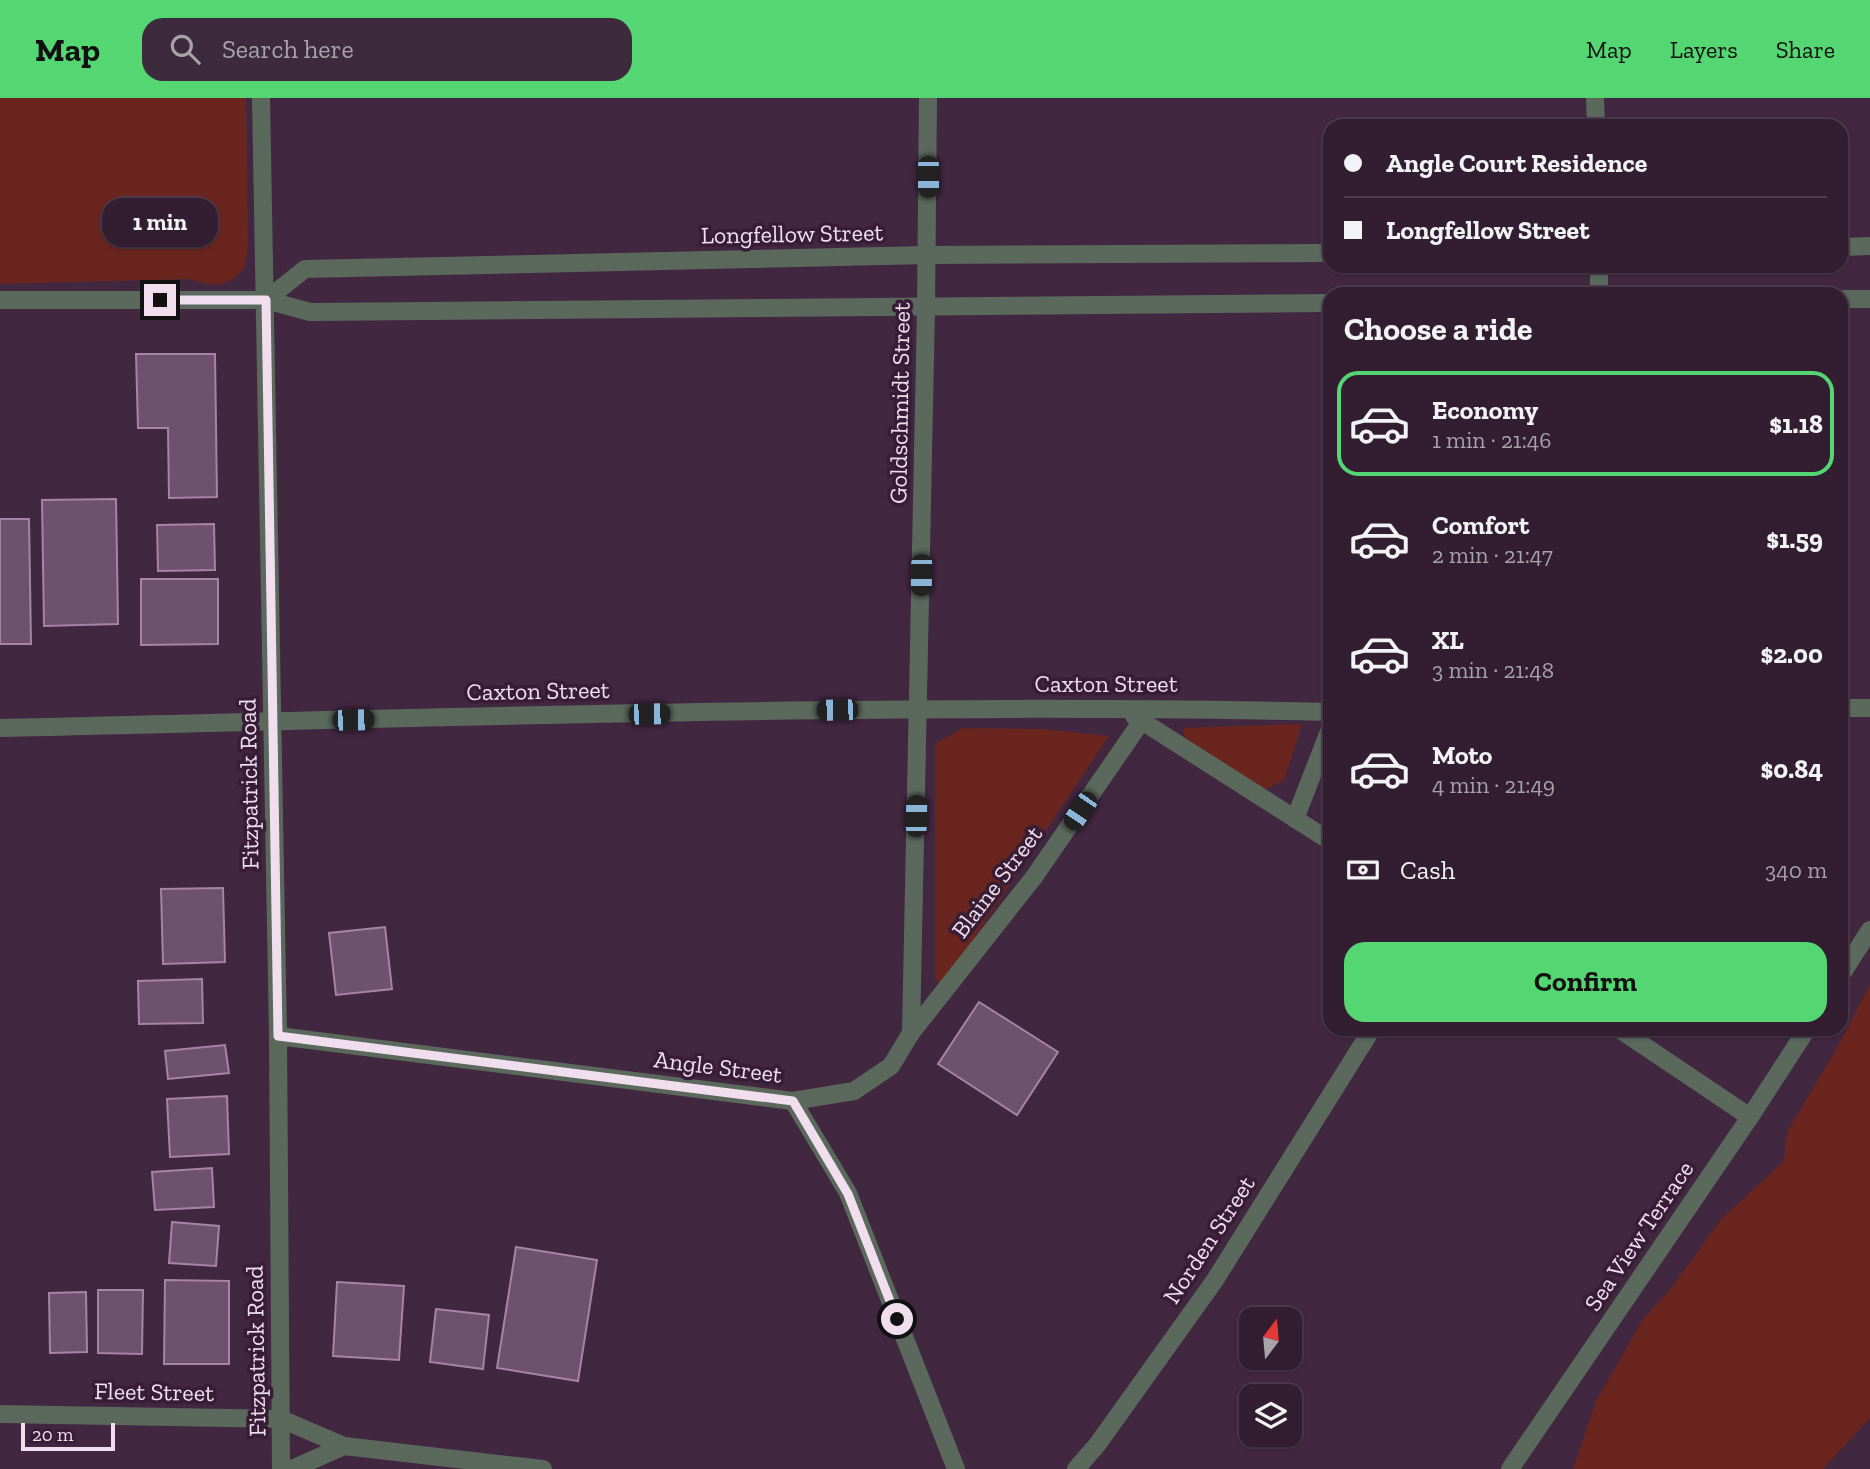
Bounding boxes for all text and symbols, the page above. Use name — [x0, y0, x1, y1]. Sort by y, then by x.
search box — [142, 18, 632, 81]
text: Map — [35, 30, 100, 69]
icon: search — [166, 30, 204, 68]
text: Search here — [222, 33, 354, 65]
text: Map — [1586, 35, 1632, 64]
text: Layers — [1670, 35, 1738, 64]
text: Share — [1776, 35, 1835, 64]
text: Angle Court Residence — [1386, 147, 1647, 179]
car — [918, 156, 939, 198]
callout: 1 min — [102, 198, 218, 248]
text: 1 min — [133, 208, 187, 236]
text: Longfellow Street — [1386, 214, 1589, 246]
street label: Longfellow Street — [701, 217, 884, 250]
route end — [144, 284, 176, 316]
street label: Goldschmidt Street — [883, 302, 916, 504]
text: Choose a ride — [1344, 310, 1532, 348]
icon: car — [1348, 392, 1411, 455]
text: Economy — [1432, 394, 1538, 426]
text: $1.18 — [1769, 408, 1823, 440]
text: 1 min · 21:46 — [1432, 426, 1552, 454]
icon: car — [1348, 507, 1411, 570]
text: Comfort — [1432, 509, 1529, 541]
text: $1.59 — [1766, 523, 1823, 555]
text: 2 min · 21:47 — [1432, 541, 1553, 569]
car — [911, 554, 932, 596]
icon: car — [1348, 622, 1411, 685]
text: XL — [1432, 624, 1464, 656]
text: $2.00 — [1760, 638, 1823, 670]
text: 3 min · 21:48 — [1432, 656, 1554, 684]
street label: Caxton Street — [1034, 669, 1178, 698]
street label: Caxton Street — [466, 675, 610, 706]
street label: Fitzpatrick Road — [233, 698, 264, 870]
car — [816, 699, 859, 721]
car — [628, 703, 671, 725]
car — [332, 709, 375, 731]
icon: car — [1348, 737, 1411, 800]
text: Moto — [1432, 739, 1492, 771]
text: $0.84 — [1760, 753, 1823, 785]
text: 4 min · 21:49 — [1432, 771, 1555, 799]
car — [1060, 788, 1101, 834]
car — [906, 795, 927, 837]
street label: Blaine Street — [945, 820, 1048, 943]
icon: cash — [1344, 851, 1382, 889]
text: Cash — [1400, 854, 1455, 886]
text: 340 m — [1765, 856, 1827, 884]
button: Confirm — [1344, 942, 1827, 1022]
street label: Angle Street — [652, 1044, 784, 1089]
street label: Sea View Terrace — [1578, 1155, 1699, 1316]
street label: Norden Street — [1157, 1170, 1261, 1309]
street label: Fitzpatrick Road — [240, 1265, 271, 1437]
route start — [881, 1303, 913, 1335]
north arrow — [1239, 1307, 1302, 1370]
map controls — [1239, 1307, 1302, 1447]
street label: Fleet Street — [94, 1376, 214, 1407]
button: layers — [1239, 1384, 1302, 1447]
scale bar — [21, 1420, 116, 1452]
text: 20 m — [32, 1423, 73, 1446]

